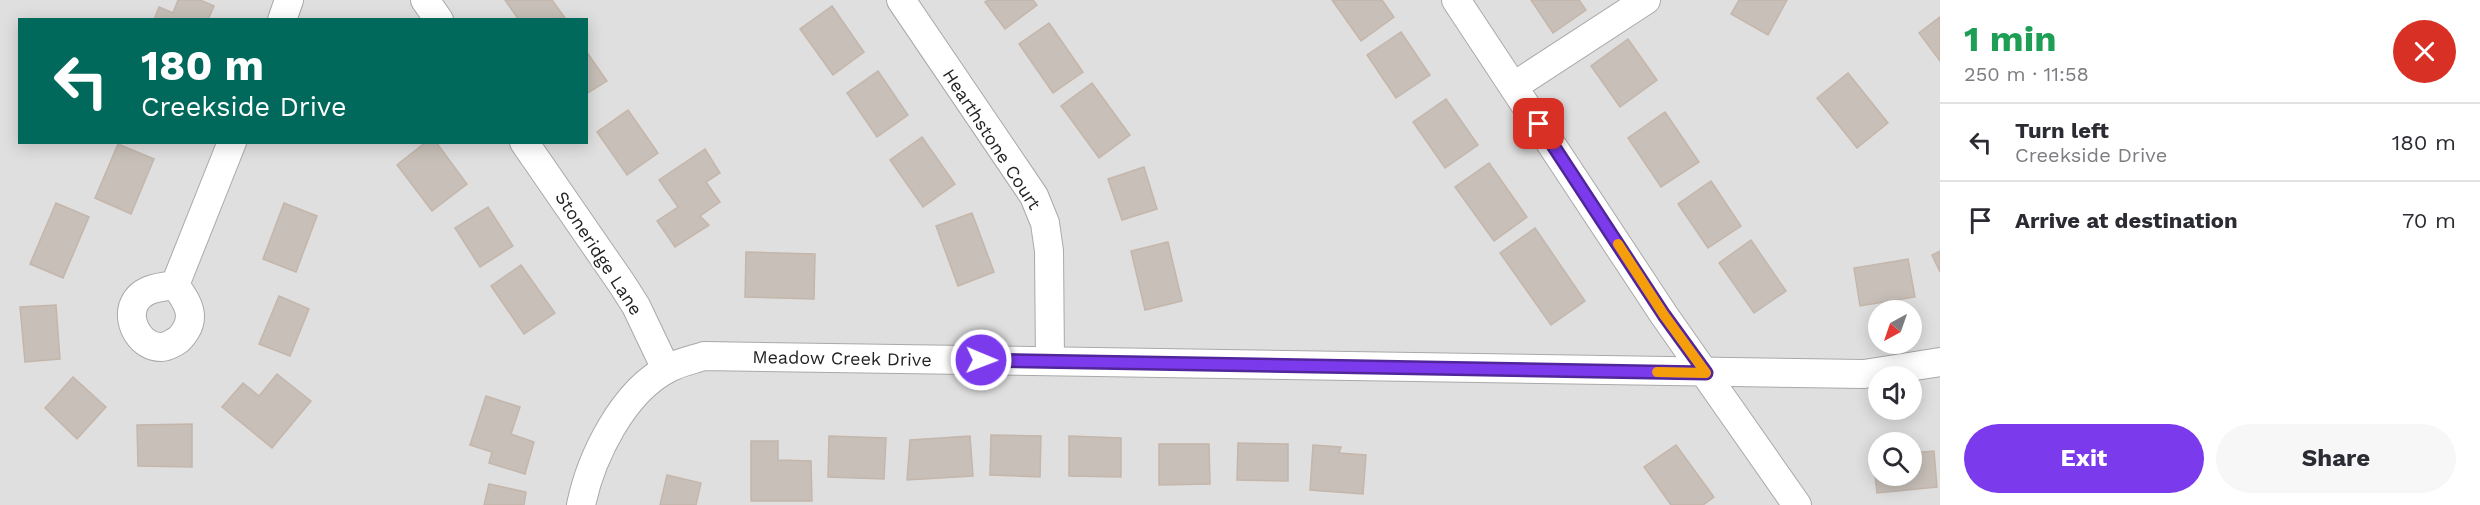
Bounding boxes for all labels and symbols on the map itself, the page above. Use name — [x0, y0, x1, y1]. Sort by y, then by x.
street label: Hearthstone Court — [939, 65, 1046, 214]
pin — [1513, 98, 1564, 149]
street label: Stoneridge Lane — [551, 187, 647, 319]
north arrow — [1868, 300, 1922, 354]
position arrow — [949, 328, 1013, 392]
street label: Meadow Creek Drive — [752, 346, 932, 370]

